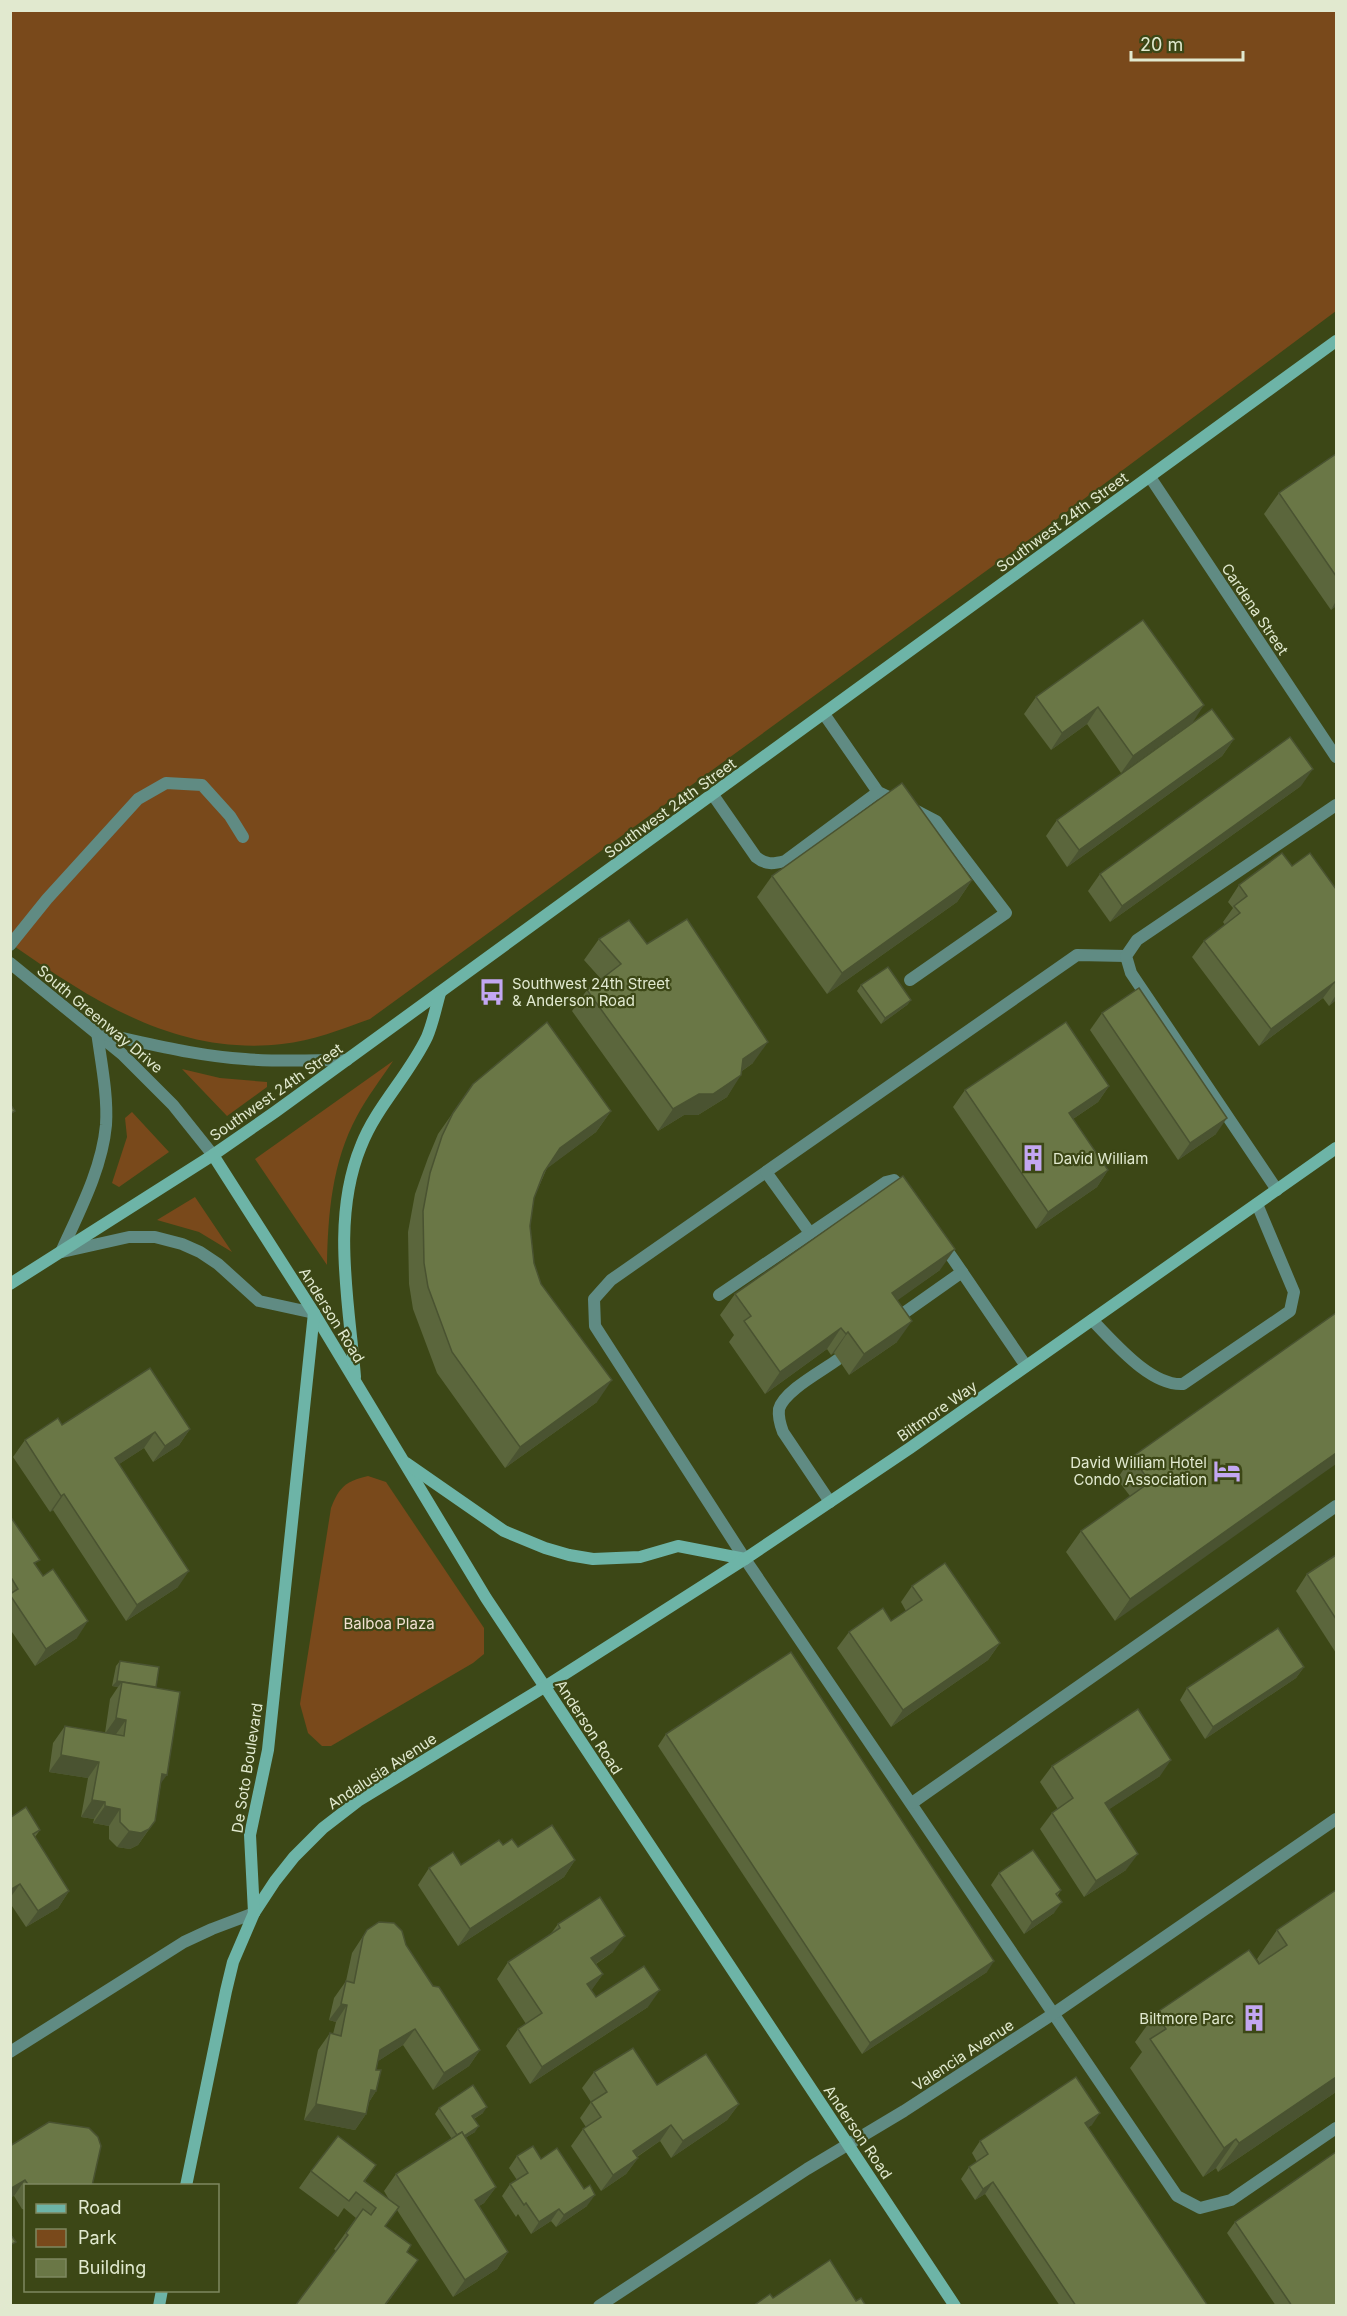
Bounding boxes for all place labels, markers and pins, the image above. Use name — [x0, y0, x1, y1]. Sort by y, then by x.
place label: Southwest 24th Street & Anderson Road — [512, 974, 670, 1010]
bus stop icon: Southwest 24th Street & Anderson Road — [477, 977, 507, 1007]
building icon: David William — [1018, 1143, 1048, 1173]
place label: David William — [1053, 1149, 1148, 1168]
place label: David William Hotel Condo Association — [1070, 1453, 1207, 1489]
hotel icon: David William Hotel Condo Association — [1212, 1456, 1242, 1486]
building icon: Biltmore Parc — [1239, 2003, 1269, 2033]
place label: Biltmore Parc — [1139, 2009, 1234, 2028]

